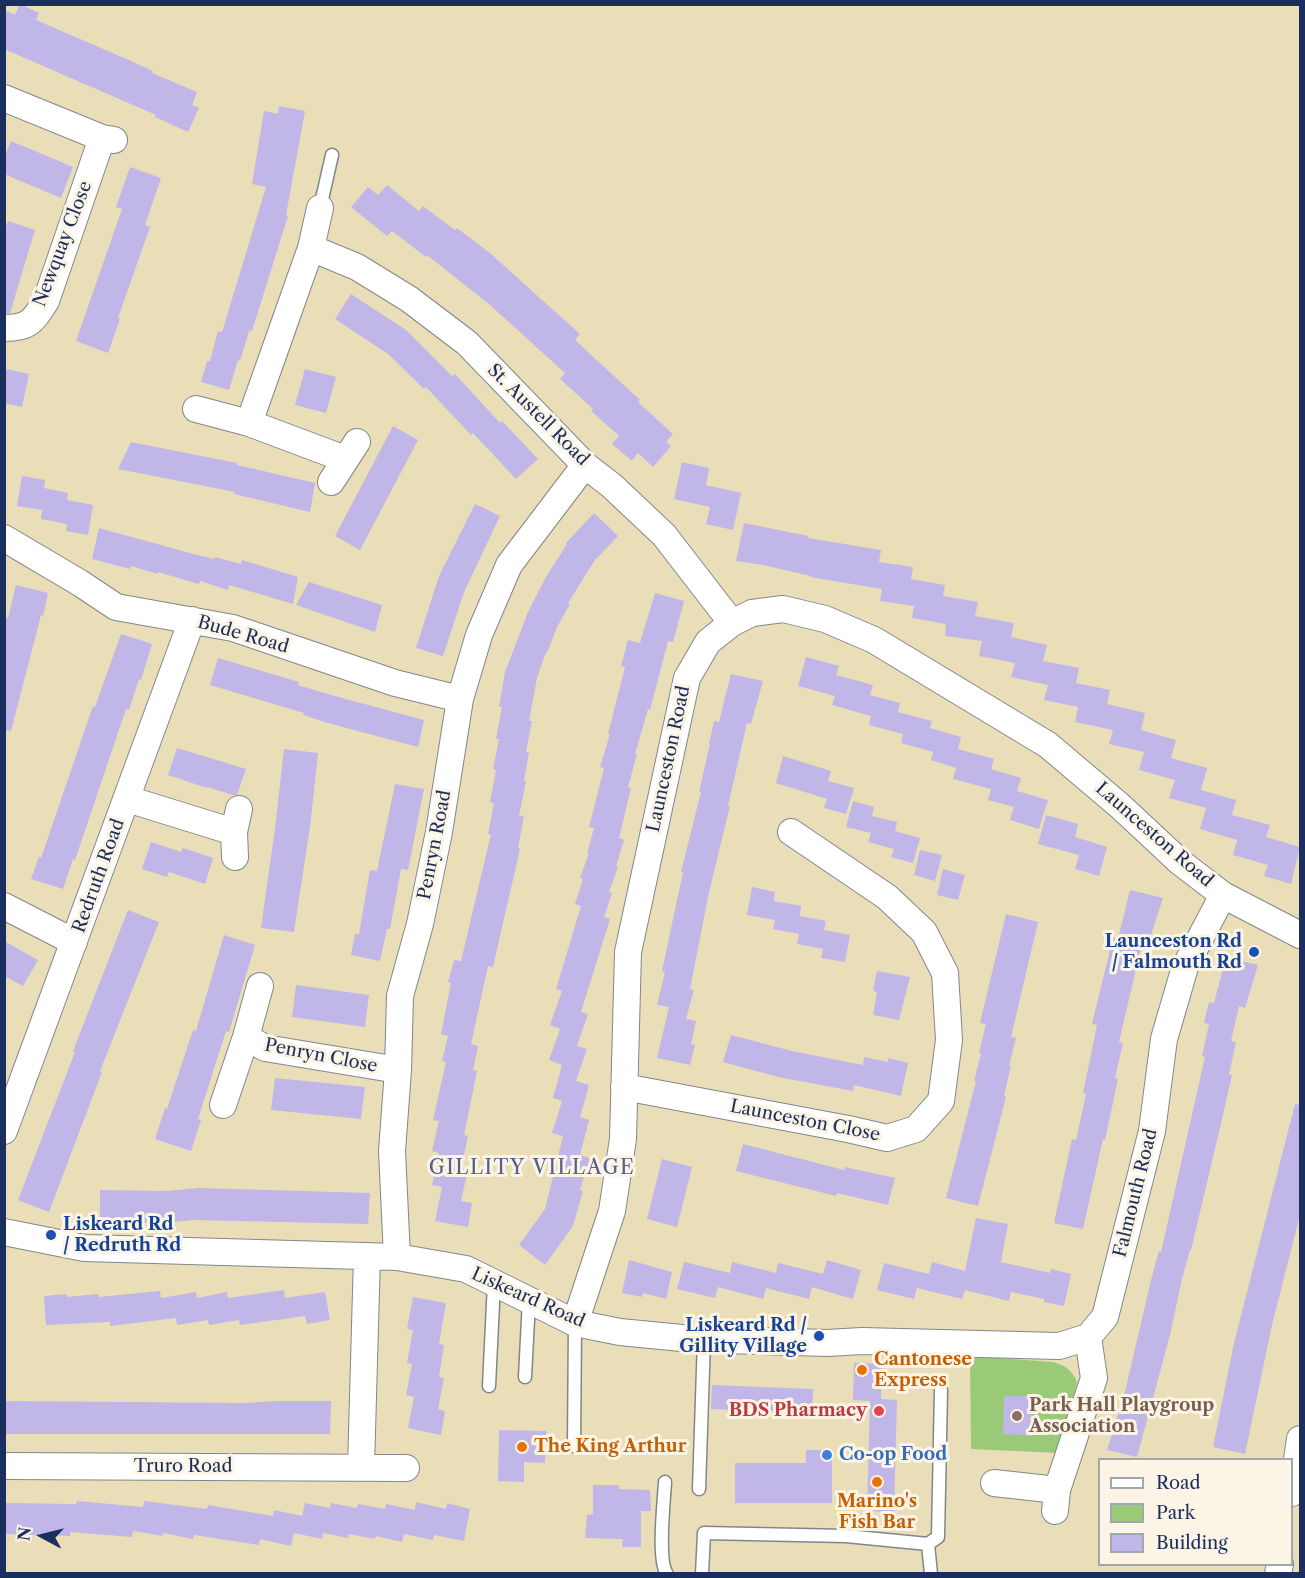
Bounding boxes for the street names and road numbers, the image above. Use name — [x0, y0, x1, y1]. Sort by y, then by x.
street label: Newquay Close — [29, 178, 97, 310]
street label: St. Austell Road — [483, 360, 593, 470]
street label: Bude Road — [195, 612, 291, 658]
street label: Launceston Road — [643, 684, 695, 834]
street label: Launceston Road — [1091, 778, 1217, 892]
street label: Penryn Road — [414, 788, 456, 902]
street label: Redruth Road — [68, 816, 130, 936]
street label: Penryn Close — [263, 1034, 379, 1078]
street label: Launceston Close — [728, 1096, 882, 1146]
street label: Falmouth Road — [1110, 1126, 1162, 1260]
street label: Liskeard Road — [468, 1263, 588, 1333]
street label: Truro Road — [134, 1456, 232, 1478]

